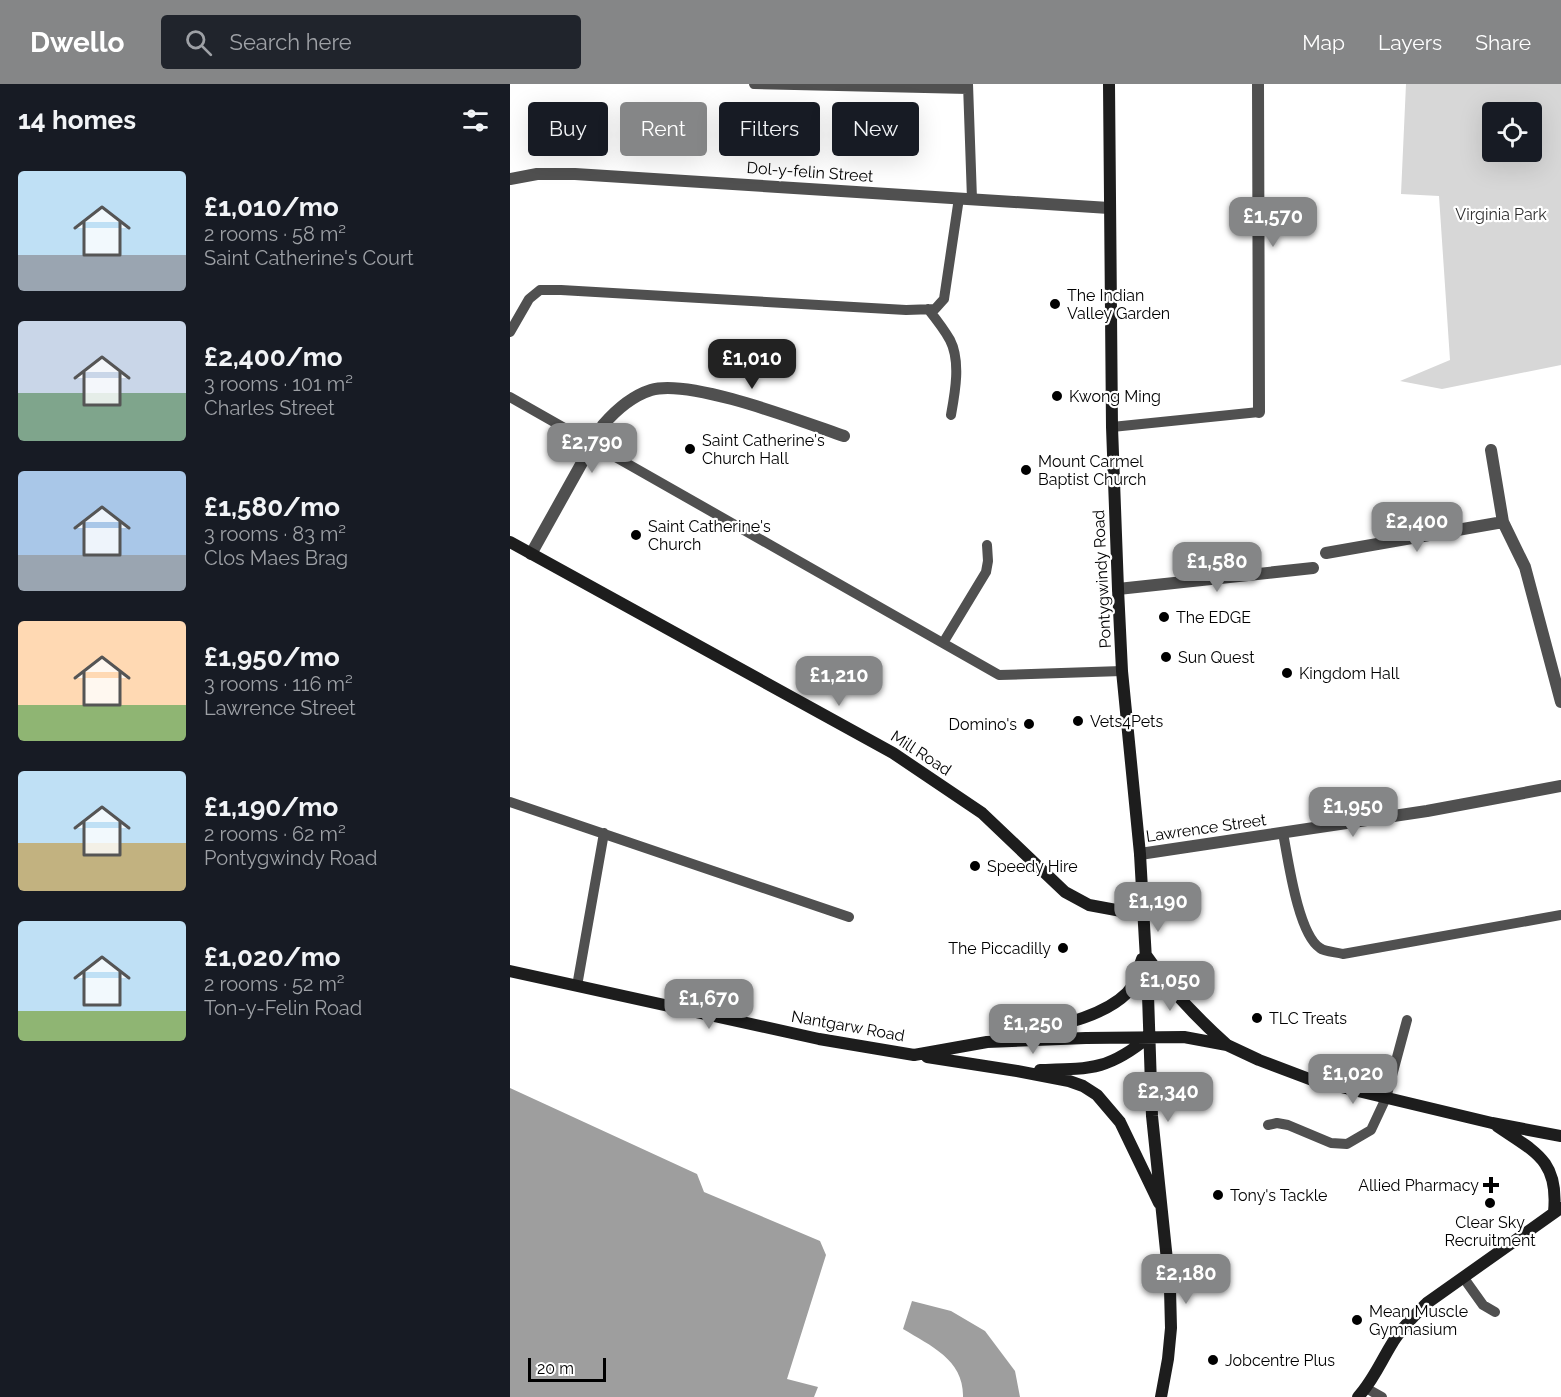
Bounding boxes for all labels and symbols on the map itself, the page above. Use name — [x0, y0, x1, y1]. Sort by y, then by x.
street label: Dol-y-felin Street — [746, 158, 875, 186]
pin: £1,570 — [1224, 197, 1322, 248]
park label: Virginia Park — [1455, 205, 1547, 224]
place label: The Indian Valley Garden — [1067, 286, 1170, 323]
marker: The Indian Valley Garden — [1048, 297, 1062, 311]
pin: £1,010 — [703, 339, 801, 390]
place label: Kwong Ming — [1069, 387, 1161, 406]
marker: Kwong Ming — [1050, 389, 1064, 403]
pin: £2,790 — [543, 423, 641, 474]
place label: Saint Catherine's Church Hall — [702, 431, 825, 468]
marker: Saint Catherine's Church Hall — [683, 442, 697, 456]
place label: Mount Carmel Baptist Church — [1038, 452, 1146, 489]
marker: Mount Carmel Baptist Church — [1019, 463, 1033, 477]
pin: £2,400 — [1368, 502, 1466, 553]
street label: Pontygwindy Road — [1089, 509, 1115, 649]
place label: Saint Catherine's Church — [648, 517, 771, 554]
marker: Saint Catherine's Church — [629, 528, 643, 542]
pin: £1,580 — [1168, 542, 1266, 593]
place label: The EDGE — [1176, 608, 1251, 627]
marker: The EDGE — [1157, 610, 1171, 624]
place label: Sun Quest — [1178, 648, 1255, 667]
marker: Sun Quest — [1159, 650, 1173, 664]
pin: £1,210 — [790, 656, 888, 707]
place label: Kingdom Hall — [1299, 664, 1400, 683]
marker: Kingdom Hall — [1280, 666, 1294, 680]
place label: Vets4Pets — [1090, 712, 1163, 731]
marker: Vets4Pets — [1071, 714, 1085, 728]
place label: Domino's — [949, 715, 1017, 734]
marker: Domino's — [1022, 717, 1036, 731]
street label: Mill Road — [887, 726, 955, 780]
pin: £1,950 — [1304, 787, 1402, 838]
street label: Lawrence Street — [1145, 810, 1268, 846]
place label: Speedy Hire — [987, 857, 1078, 876]
marker: Speedy Hire — [968, 859, 982, 873]
pin: £1,190 — [1109, 882, 1207, 933]
place label: The Piccadilly — [948, 939, 1051, 958]
marker: The Piccadilly — [1056, 941, 1070, 955]
pin: £1,050 — [1121, 961, 1219, 1012]
pin: £1,670 — [660, 979, 758, 1030]
pin: £1,250 — [984, 1004, 1082, 1055]
street label: Nantgarw Road — [790, 1007, 906, 1045]
place label: TLC Treats — [1269, 1009, 1347, 1028]
marker: TLC Treats — [1250, 1011, 1264, 1025]
pin: £1,020 — [1304, 1054, 1402, 1105]
pin: £2,340 — [1119, 1072, 1217, 1123]
place label: Allied Pharmacy — [1358, 1176, 1479, 1195]
marker: Allied Pharmacy — [1484, 1178, 1498, 1192]
place label: Tony's Tackle — [1230, 1186, 1328, 1205]
marker: Tony's Tackle — [1211, 1188, 1225, 1202]
marker: Clear Sky Recruitment — [1483, 1196, 1497, 1210]
place label: Clear Sky Recruitment — [1444, 1213, 1536, 1250]
pin: £2,180 — [1137, 1254, 1235, 1305]
place label: Mean Muscle Gymnasium — [1369, 1302, 1468, 1339]
marker: Mean Muscle Gymnasium — [1350, 1313, 1364, 1327]
place label: Jobcentre Plus — [1225, 1351, 1335, 1370]
marker: Jobcentre Plus — [1206, 1353, 1220, 1367]
scale bar — [528, 1355, 606, 1382]

